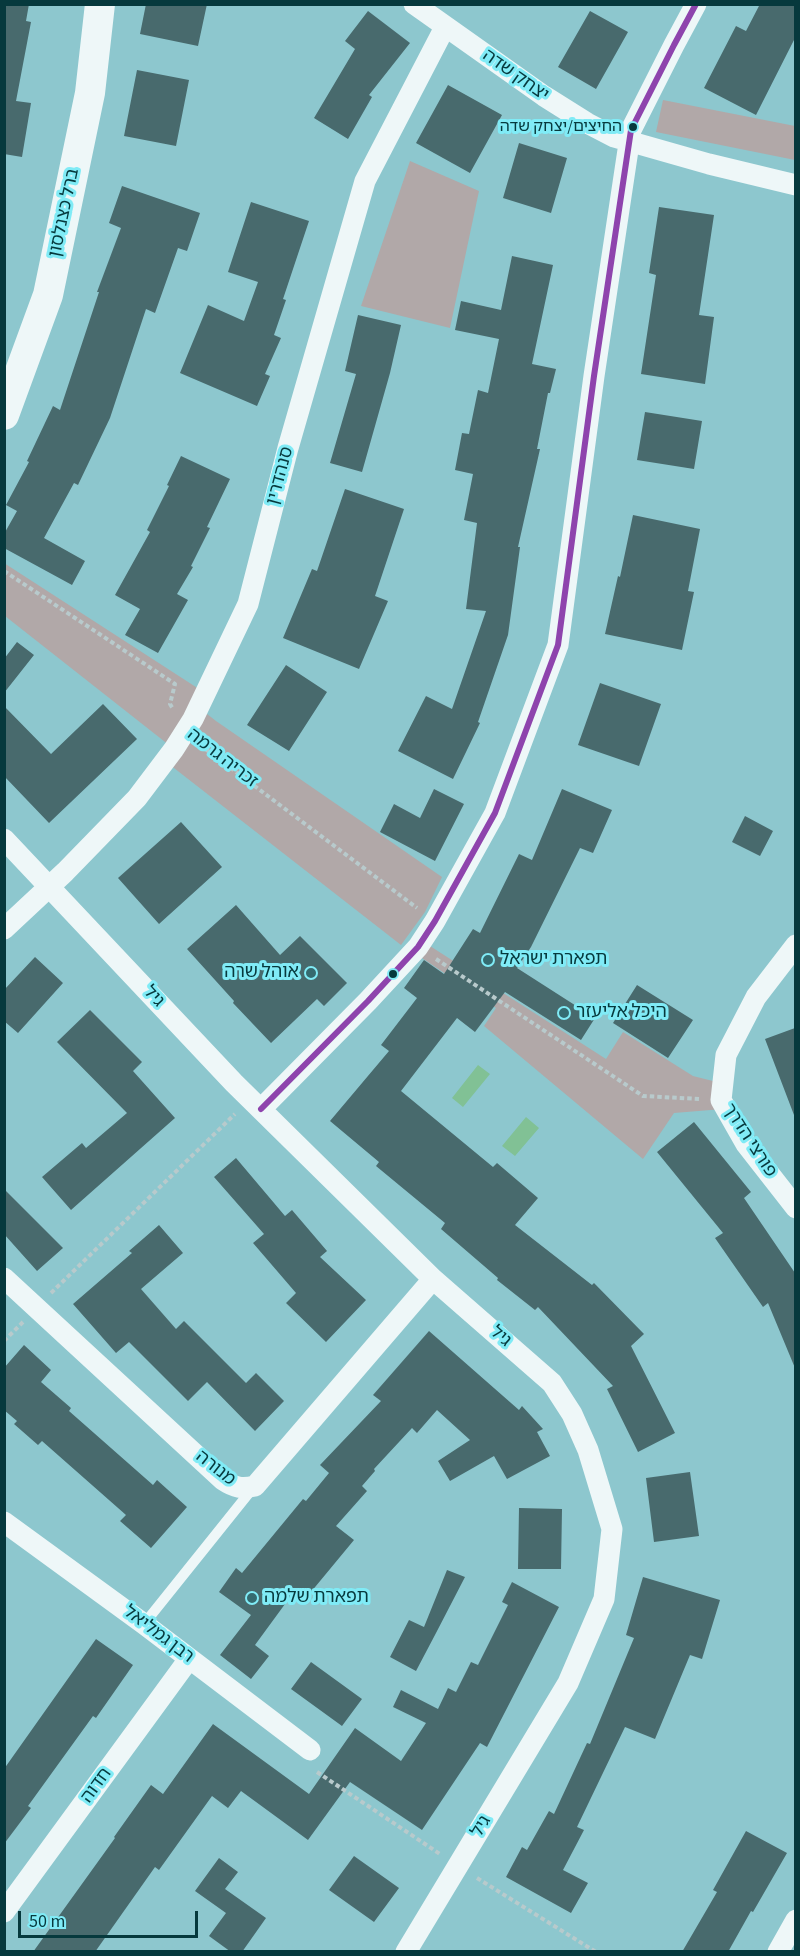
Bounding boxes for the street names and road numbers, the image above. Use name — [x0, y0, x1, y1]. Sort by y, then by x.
street label: יצחק שדה — [478, 45, 552, 107]
street label: ברל כצנלסון — [45, 167, 85, 259]
street label: סנהדרין — [263, 445, 299, 507]
street label: זכריה גרמה — [182, 725, 262, 793]
street label: גיל — [138, 982, 168, 1012]
street label: פורצי הדרך — [717, 1100, 781, 1182]
street label: גיל — [485, 1322, 515, 1352]
street label: מנורה — [191, 1447, 239, 1491]
street label: רבן גמליאל — [119, 1602, 197, 1668]
street label: חדוה — [77, 1764, 117, 1808]
street label: גיל — [467, 1813, 497, 1841]

